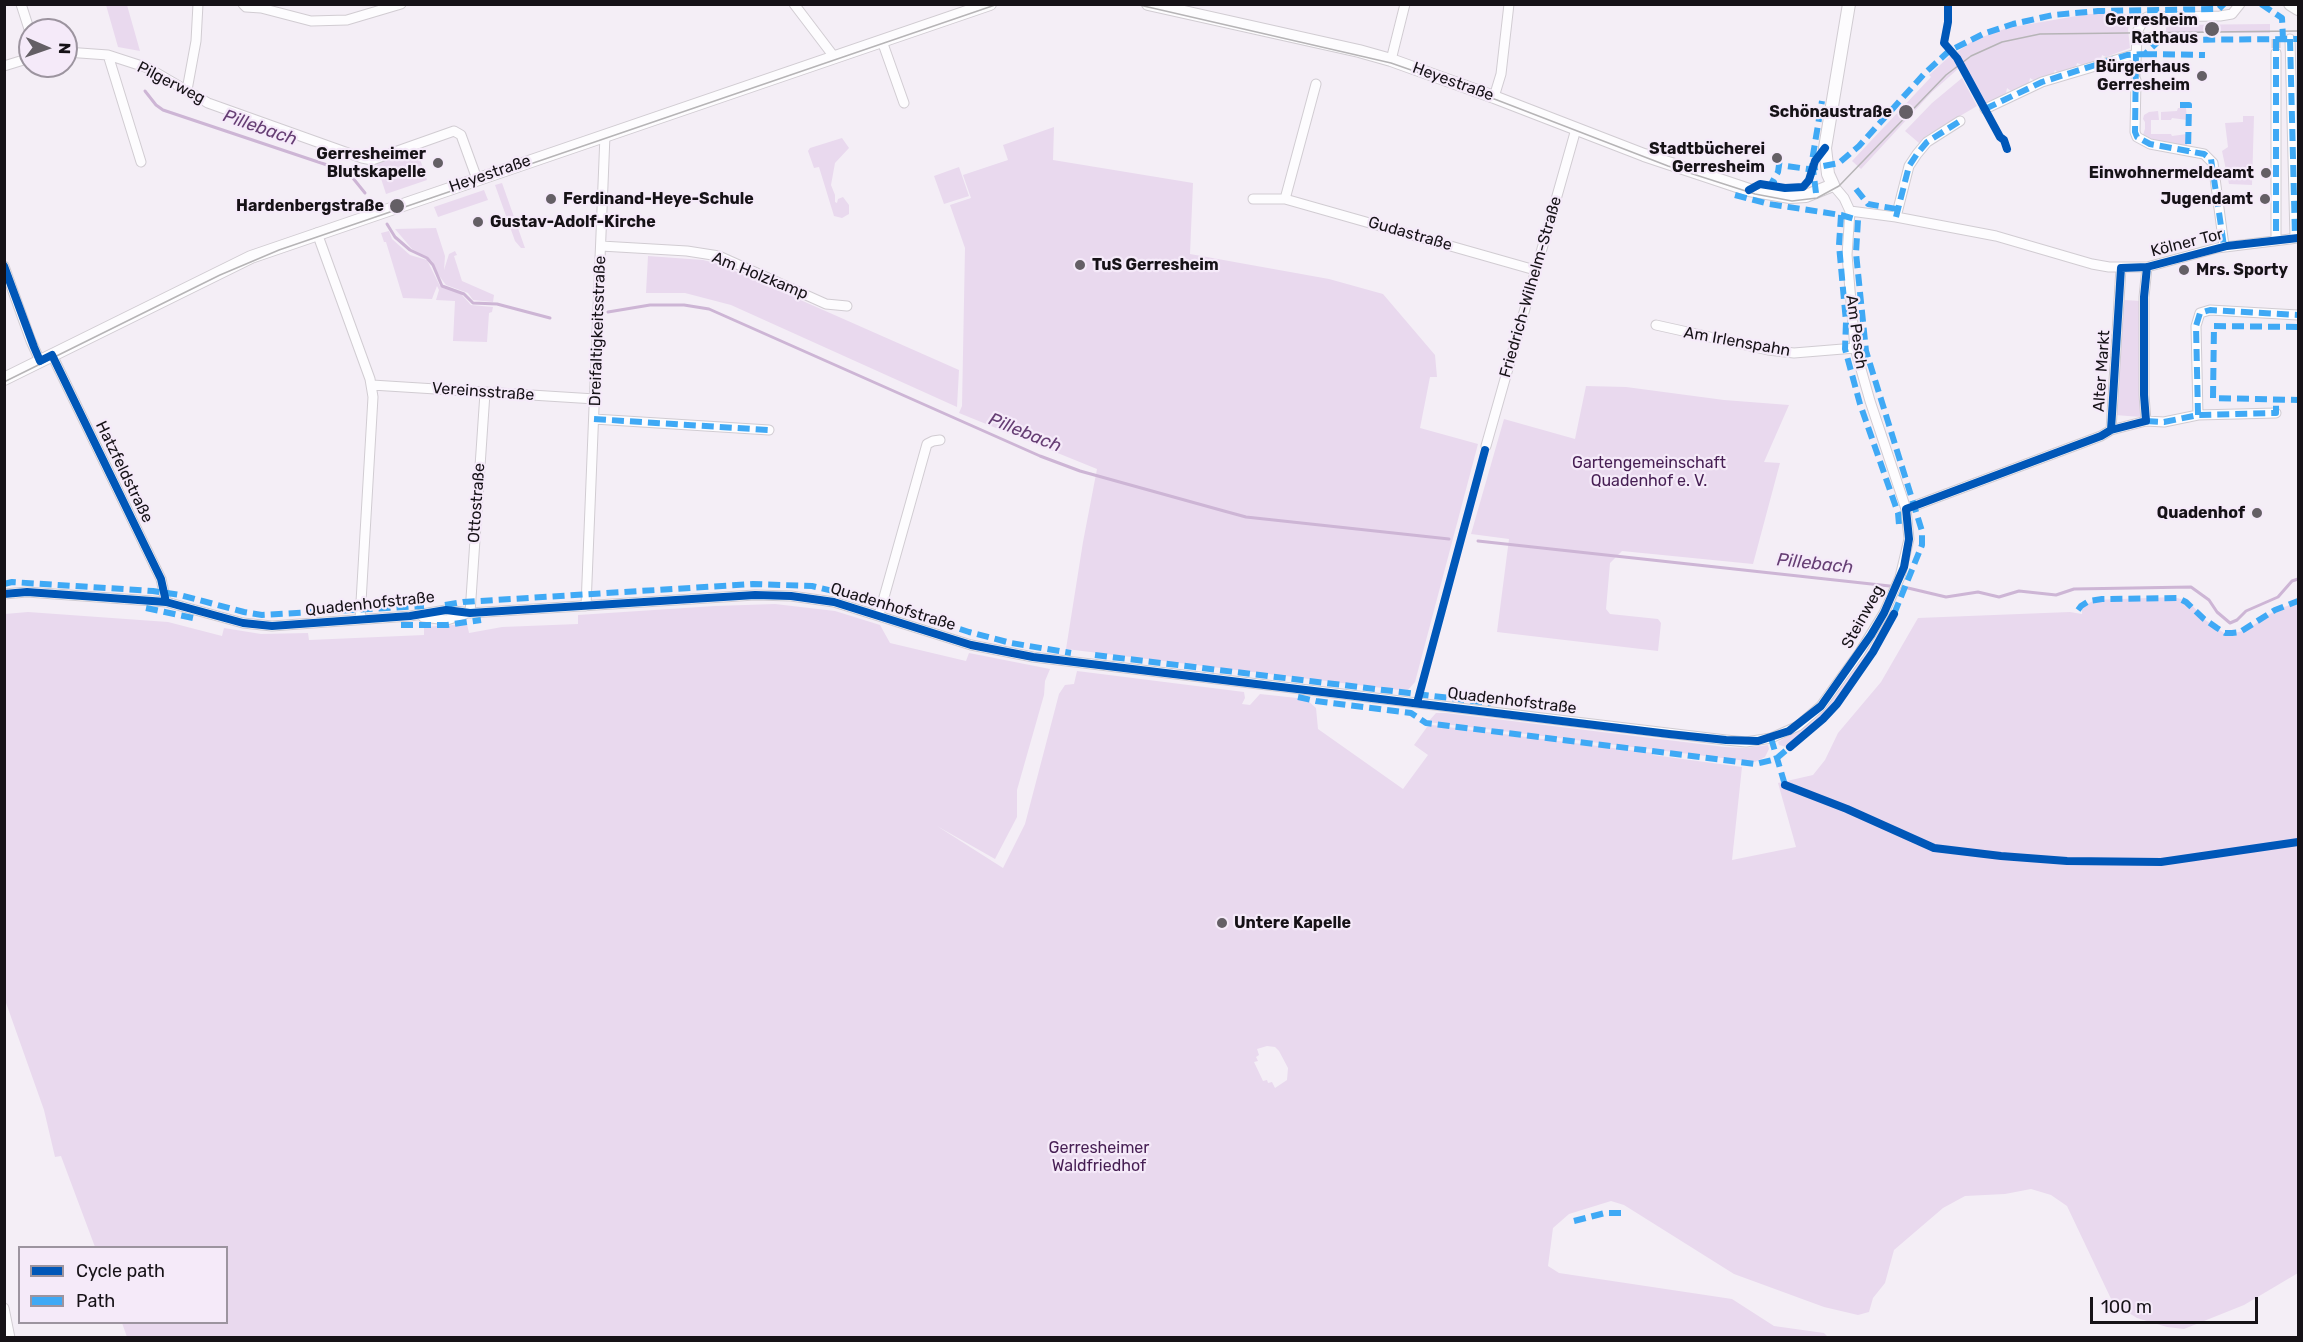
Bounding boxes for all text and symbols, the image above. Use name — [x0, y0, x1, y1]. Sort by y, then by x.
place label: Gerresheim Rathaus — [2105, 10, 2198, 48]
north arrow — [18, 18, 78, 78]
marker: Gerresheim Rathaus — [2203, 20, 2221, 38]
text: N — [55, 42, 74, 55]
place label: Bürgerhaus Gerresheim — [2095, 57, 2190, 95]
street label: Pilgerweg — [134, 58, 208, 108]
street label: Heyestraße — [1410, 58, 1496, 106]
marker: Bürgerhaus Gerresheim — [2195, 69, 2209, 83]
place label: Schönaustraße — [1769, 102, 1892, 122]
marker: Schönaustraße — [1897, 103, 1915, 121]
water label: Pillebach — [220, 105, 300, 151]
place label: Stadtbücherei Gerresheim — [1649, 139, 1765, 177]
place label: Gerresheimer Blutskapelle — [316, 144, 426, 182]
street label: Heyestraße — [447, 151, 533, 197]
marker: Stadtbücherei Gerresheim — [1770, 151, 1784, 165]
marker: Gerresheimer Blutskapelle — [431, 156, 445, 170]
place label: Einwohnermeldeamt — [2089, 163, 2254, 183]
marker: Einwohnermeldeamt — [2259, 166, 2273, 180]
place label: Ferdinand-Heye-Schule — [563, 189, 754, 209]
place label: Jugendamt — [2161, 189, 2253, 209]
marker: Ferdinand-Heye-Schule — [544, 192, 558, 206]
marker: Jugendamt — [2258, 192, 2272, 206]
street label: Friedrich-Wilhelm-Straße — [1496, 194, 1566, 380]
place label: Hardenbergstraße — [236, 196, 384, 216]
marker: Hardenbergstraße — [388, 197, 406, 215]
place label: Gustav-Adolf-Kirche — [490, 212, 656, 232]
street label: Gudastraße — [1366, 213, 1454, 255]
marker: Gustav-Adolf-Kirche — [471, 215, 485, 229]
street label: Kölner Tor — [2149, 225, 2225, 261]
street label: Am Holzkamp — [709, 248, 811, 304]
street label: Dreifaltigkeitsstraße — [586, 255, 610, 407]
place label: TuS Gerresheim — [1092, 255, 1219, 275]
marker: TuS Gerresheim — [1073, 258, 1087, 272]
place label: Mrs. Sporty — [2196, 260, 2288, 280]
marker: Mrs. Sporty — [2177, 263, 2191, 277]
street label: Am Pesch — [1841, 294, 1871, 370]
street label: Am Irlenspahn — [1682, 323, 1792, 361]
street label: Alter Markt — [2090, 329, 2114, 413]
street label: Vereinsstraße — [431, 379, 535, 405]
water label: Pillebach — [985, 409, 1065, 457]
street label: Hatzfeldstraße — [91, 418, 157, 526]
park label: Gartengemeinschaft Quadenhof e. V. — [1572, 453, 1726, 491]
street label: Ottostraße — [465, 462, 489, 544]
place label: Quadenhof — [2157, 503, 2245, 523]
marker: Quadenhof — [2250, 506, 2264, 520]
water label: Pillebach — [1776, 549, 1854, 579]
street label: Quadenhofstraße — [828, 579, 958, 635]
street label: Steinweg — [1838, 582, 1888, 652]
street label: Quadenhofstraße — [304, 588, 436, 620]
street label: Quadenhofstraße — [1446, 684, 1578, 718]
place label: Untere Kapelle — [1234, 913, 1351, 933]
marker: Untere Kapelle — [1215, 916, 1229, 930]
park label: Gerresheimer Waldfriedhof — [1049, 1138, 1149, 1176]
legend — [18, 1246, 228, 1324]
text: Cycle path — [76, 1260, 165, 1282]
scale bar — [2093, 1285, 2261, 1323]
text: Path — [76, 1290, 115, 1312]
text: 100 m — [2101, 1296, 2152, 1318]

